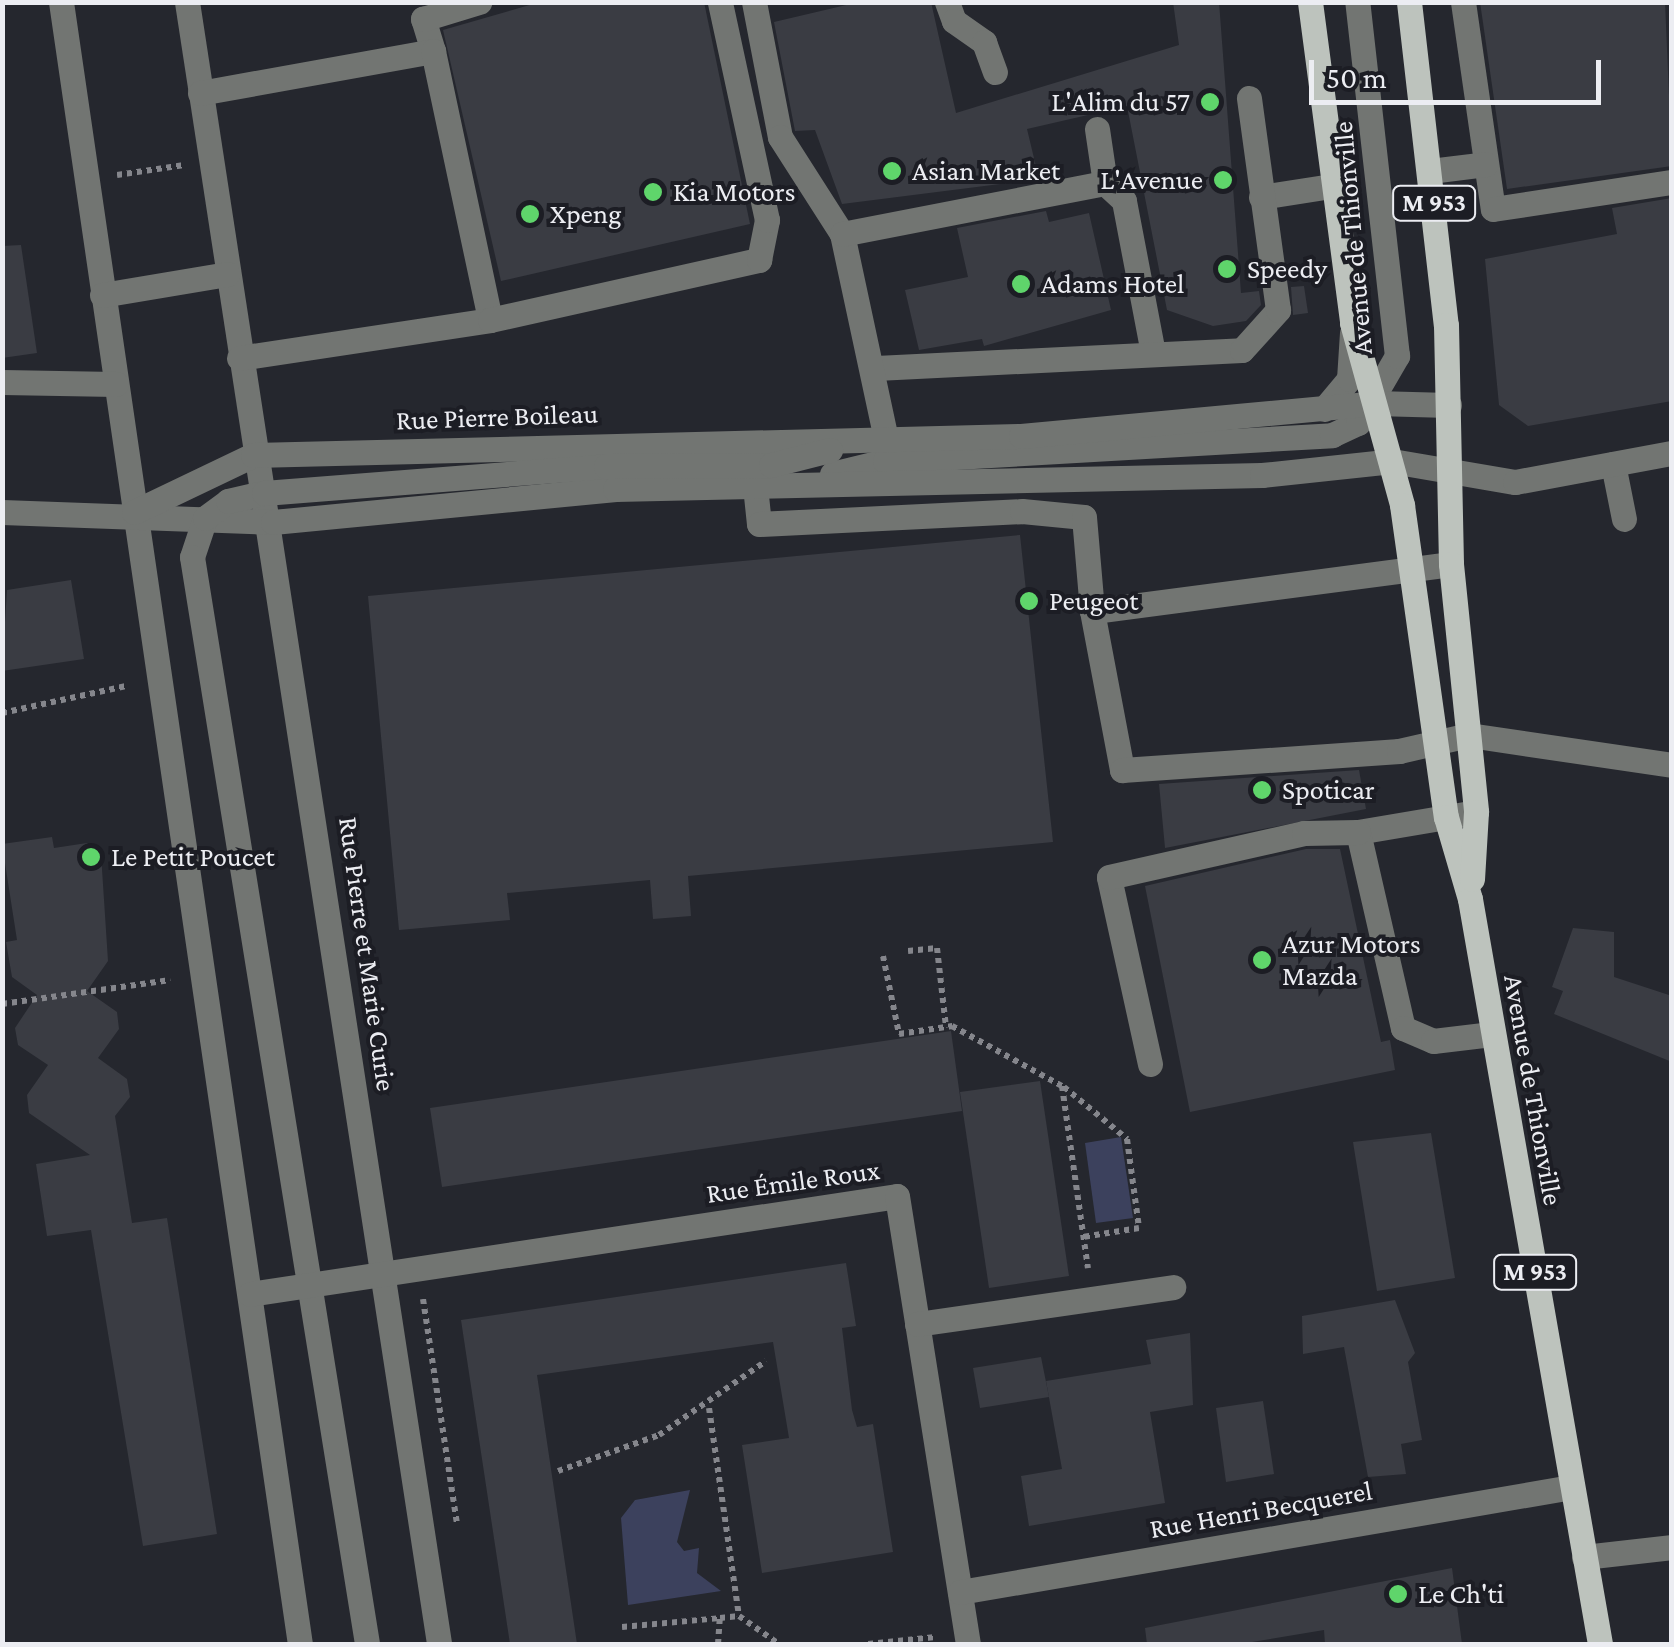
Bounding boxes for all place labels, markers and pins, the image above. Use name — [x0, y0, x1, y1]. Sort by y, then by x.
place label: L'Alim du 57 — [1051, 85, 1190, 119]
marker: L'Alim du 57 — [1199, 91, 1221, 113]
place label: Asian Market — [912, 154, 1060, 188]
marker: Asian Market — [881, 160, 903, 182]
place label: L'Avenue — [1100, 163, 1203, 197]
marker: L'Avenue — [1212, 169, 1234, 191]
place label: Kia Motors — [673, 175, 795, 209]
marker: Kia Motors — [642, 181, 664, 203]
place label: Xpeng — [550, 197, 621, 231]
marker: Xpeng — [519, 203, 541, 225]
place label: Speedy — [1247, 252, 1327, 286]
marker: Speedy — [1216, 258, 1238, 280]
place label: Adams Hotel — [1041, 267, 1184, 301]
marker: Adams Hotel — [1010, 273, 1032, 295]
place label: Peugeot — [1049, 584, 1139, 618]
marker: Peugeot — [1018, 590, 1040, 612]
place label: Spoticar — [1282, 773, 1375, 807]
marker: Spoticar — [1251, 779, 1273, 801]
place label: Le Petit Poucet — [111, 840, 275, 874]
marker: Le Petit Poucet — [80, 846, 102, 868]
place label: Azur Motors Mazda — [1282, 927, 1421, 993]
marker: Azur Motors Mazda — [1251, 949, 1273, 971]
place label: Le Ch'ti — [1418, 1577, 1504, 1611]
marker: Le Ch'ti — [1387, 1583, 1409, 1605]

